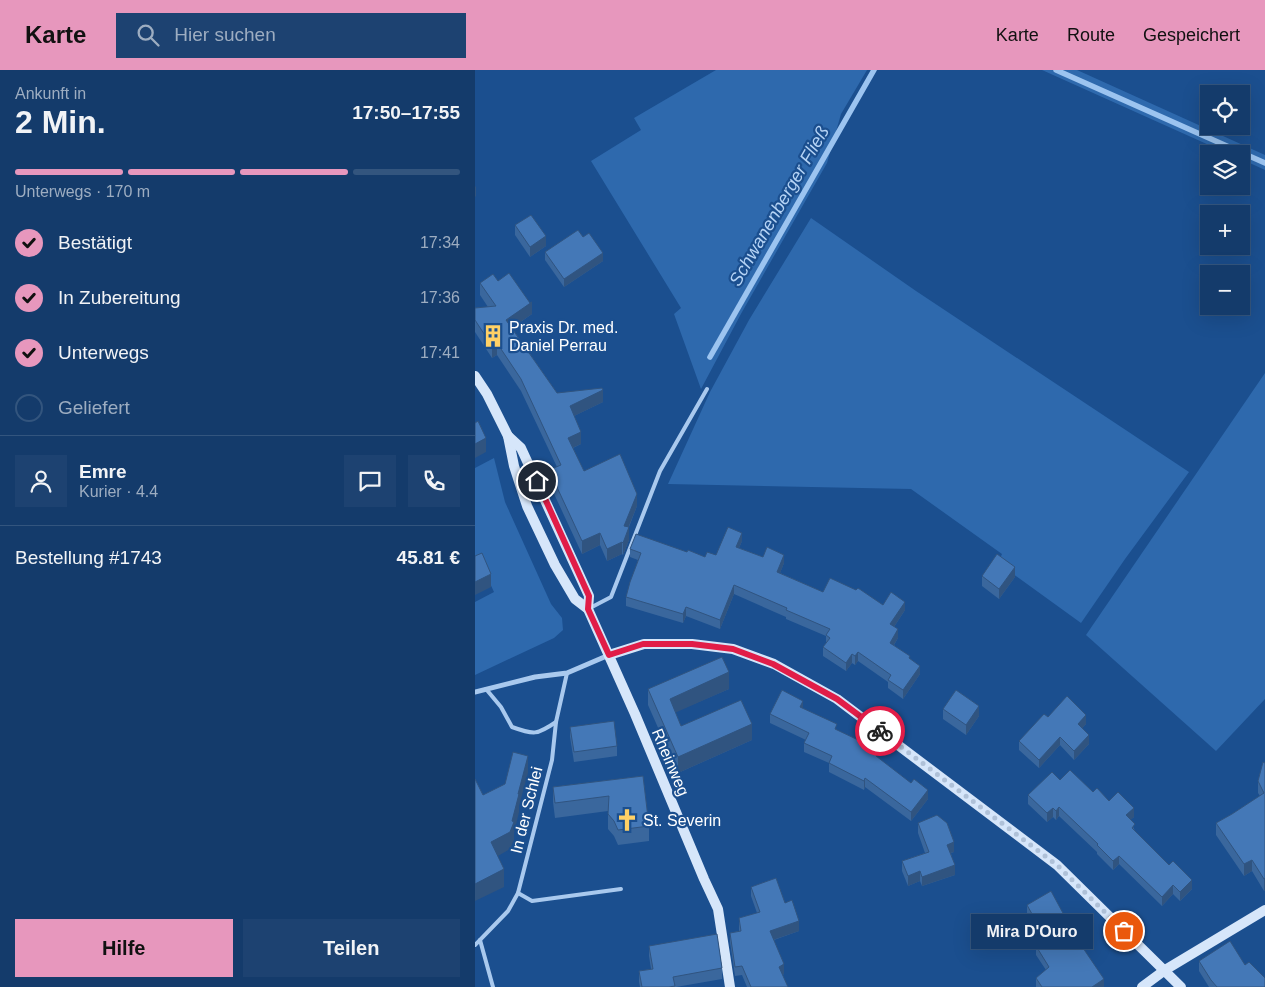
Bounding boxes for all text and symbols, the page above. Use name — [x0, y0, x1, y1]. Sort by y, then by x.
search box — [116, 13, 466, 58]
text: Karte — [25, 21, 86, 48]
icon: search — [134, 21, 162, 49]
text: Hier suchen — [174, 24, 276, 45]
text: Karte — [996, 25, 1039, 45]
text: Route — [1067, 25, 1115, 45]
text: Gespeichert — [1143, 25, 1240, 45]
text: Ankunft in — [15, 85, 86, 102]
map controls — [1200, 85, 1250, 315]
button: locate — [1200, 85, 1250, 135]
text: 17:50–17:55 — [352, 102, 460, 123]
text: 2 Min. — [15, 104, 106, 140]
water label: Schwanenberger Fließ — [725, 123, 833, 289]
button: layers — [1200, 145, 1250, 195]
text: Unterwegs · 170 m — [15, 183, 150, 200]
button: + — [1200, 205, 1250, 255]
icon: check — [15, 229, 43, 257]
text: Bestätigt — [58, 232, 132, 253]
text: 17:34 — [420, 234, 460, 251]
button: − — [1200, 265, 1250, 315]
icon: check — [15, 284, 43, 312]
text: In Zubereitung — [58, 287, 181, 308]
text: 17:36 — [420, 289, 460, 306]
place label: Praxis Dr. med. Daniel Perrau — [509, 319, 618, 354]
building icon: Praxis Dr. med. Daniel Perrau — [480, 323, 506, 349]
icon: check — [15, 339, 43, 367]
text: Unterwegs — [58, 342, 149, 363]
text: 17:41 — [420, 344, 460, 361]
text: Geliefert — [58, 397, 130, 418]
button: person — [15, 455, 67, 507]
button: chat — [344, 455, 396, 507]
button: phone — [408, 455, 460, 507]
pin — [516, 460, 558, 502]
text: Emre — [79, 461, 127, 482]
icon: home — [523, 467, 551, 495]
text: Kurier · 4.4 — [79, 483, 158, 500]
text: Bestellung #1743 — [15, 547, 162, 568]
text: 45.81 € — [397, 547, 460, 568]
courier — [855, 706, 905, 756]
icon: bike — [866, 717, 894, 745]
street label: Rheinweg — [649, 726, 692, 798]
street label: In der Schlei — [507, 765, 545, 855]
church icon: St. Severin — [614, 807, 640, 833]
place label: St. Severin — [643, 812, 721, 829]
pin — [1103, 910, 1145, 952]
callout: Mira D'Ouro — [972, 914, 1094, 948]
icon: bag — [1110, 917, 1138, 945]
button: Hilfe — [15, 919, 233, 977]
button: Teilen — [243, 919, 460, 977]
text: Mira D'Ouro — [987, 923, 1077, 940]

